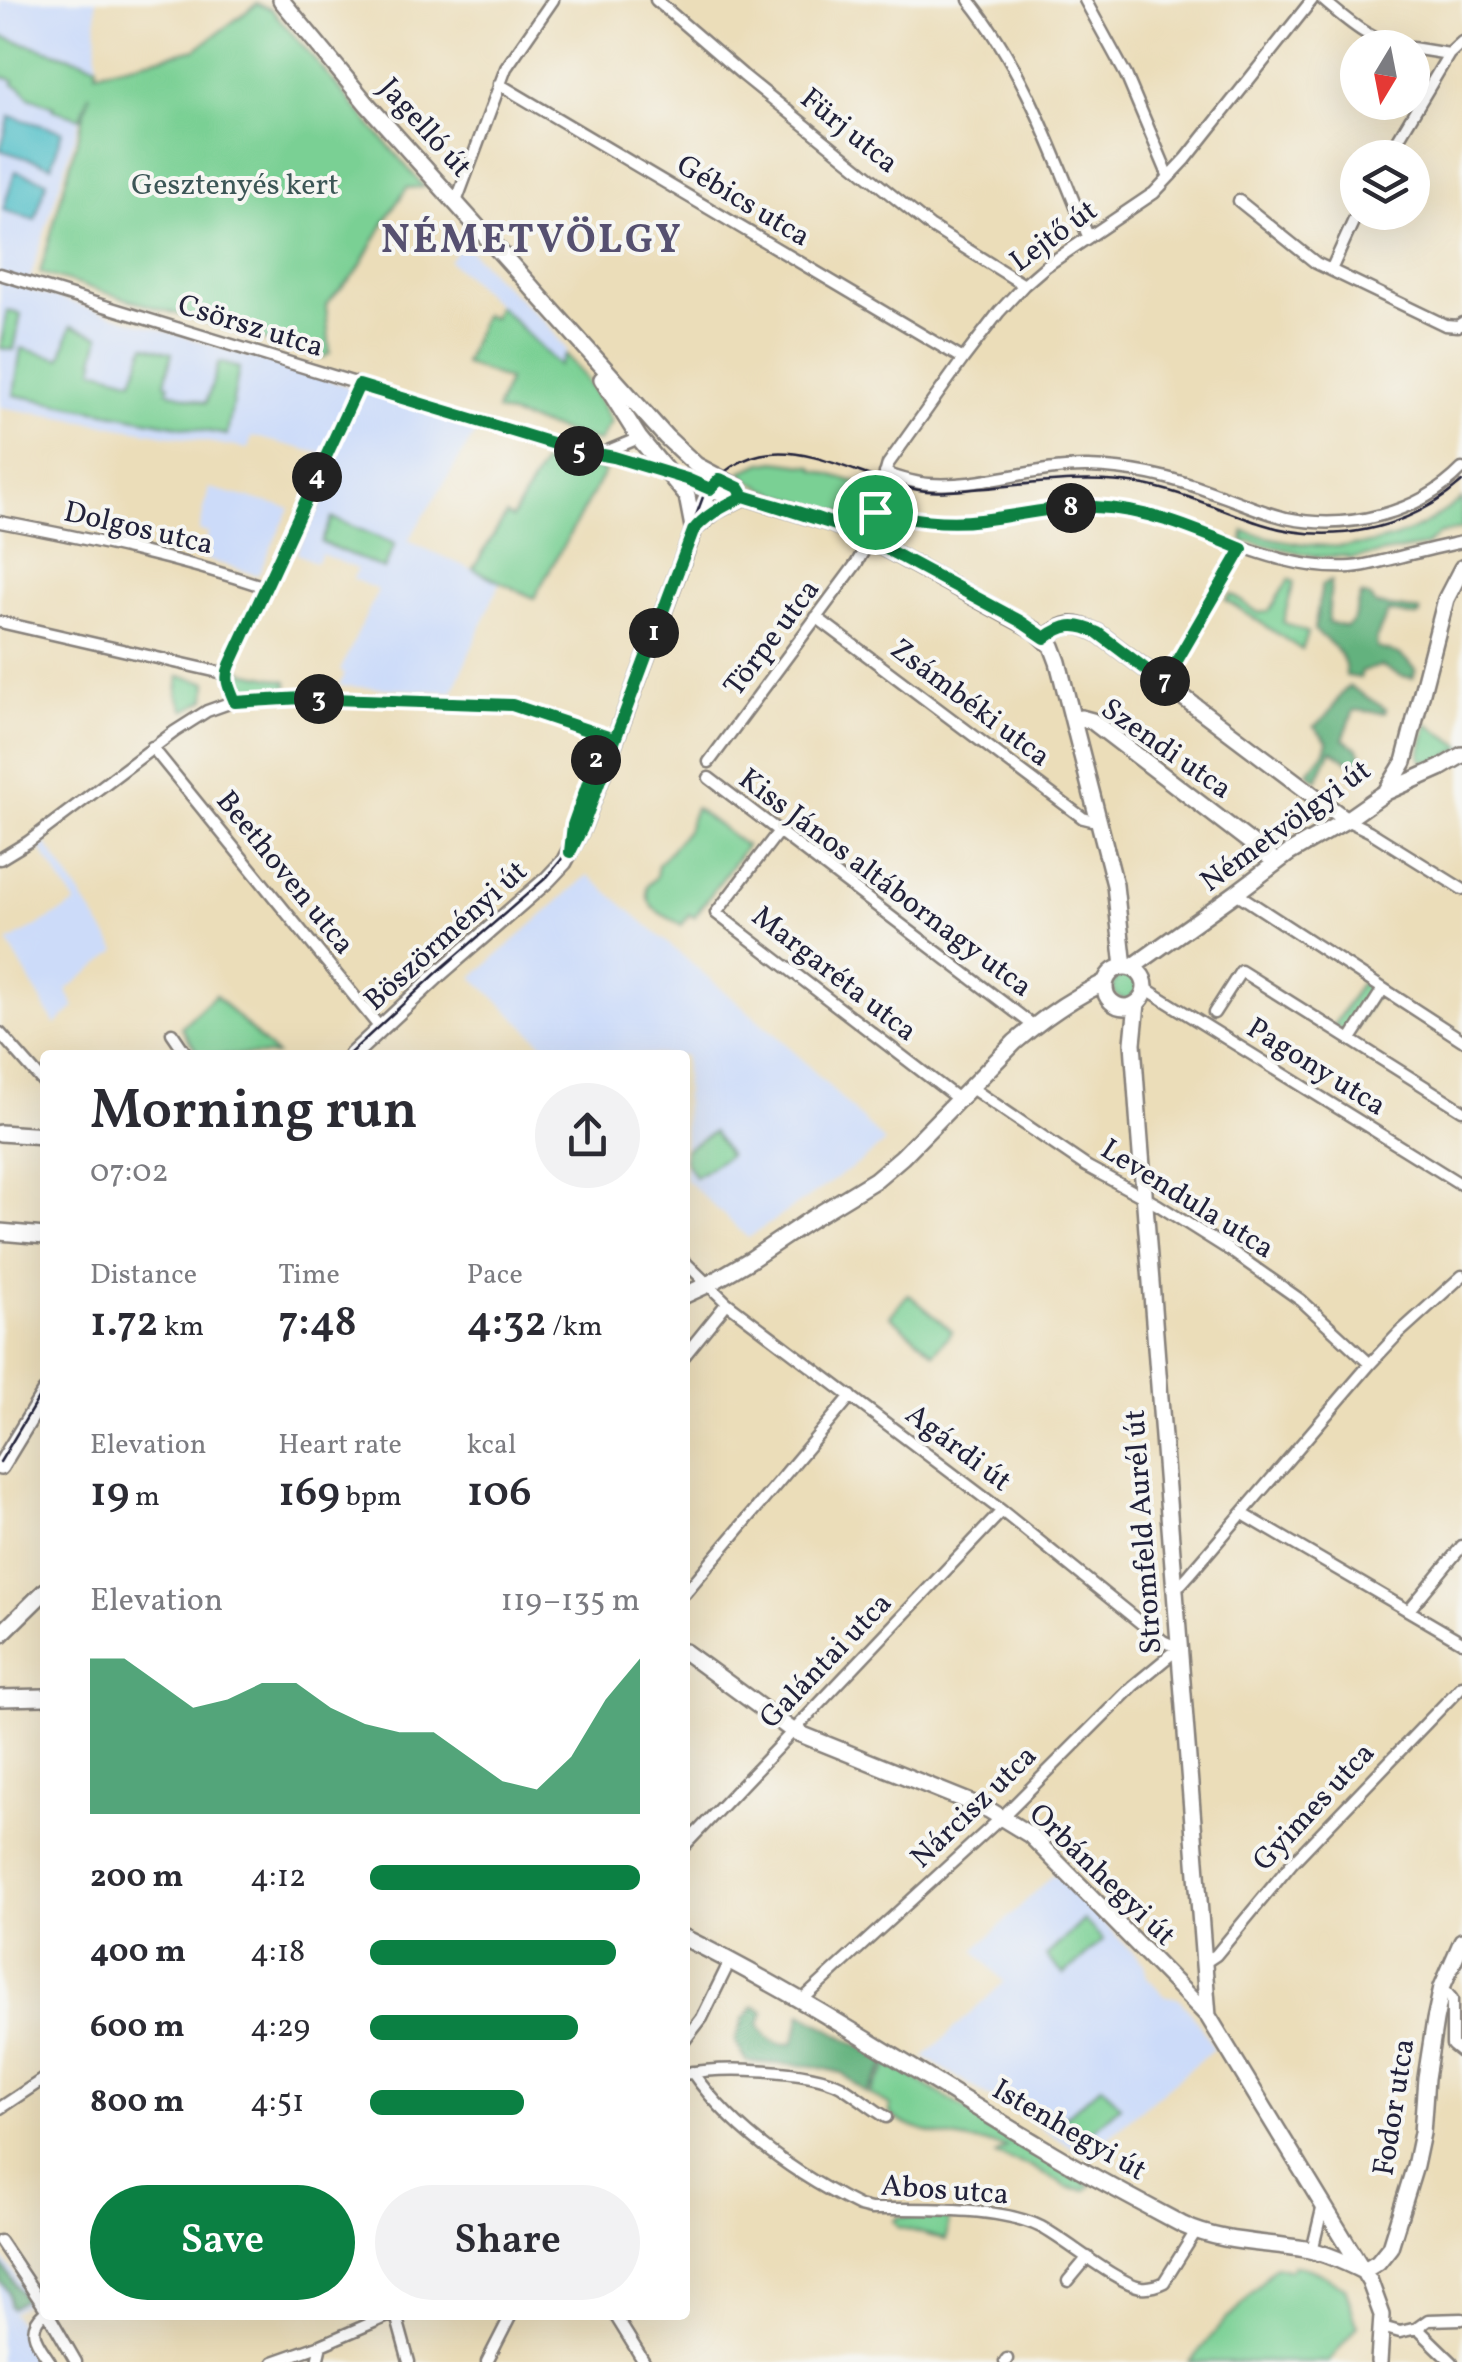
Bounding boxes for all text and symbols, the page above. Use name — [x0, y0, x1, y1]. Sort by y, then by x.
north arrow — [1340, 30, 1430, 120]
map controls — [1340, 30, 1430, 230]
street label: Jagelló út — [368, 69, 481, 188]
street label: Fürj utca — [791, 79, 907, 184]
button: layers — [1340, 140, 1430, 230]
street label: Gébics utca — [668, 145, 818, 258]
park label: Gesztenyés kert — [131, 165, 339, 207]
street label: Lejtő út — [1002, 190, 1107, 283]
district label: NÉMETVÖLGY — [381, 214, 683, 270]
street label: Csörsz utca — [172, 285, 328, 369]
pin: 5 — [554, 426, 604, 476]
text: 5 — [572, 431, 586, 470]
pin: 4 — [292, 452, 342, 502]
text: 4 — [309, 457, 325, 496]
pin — [833, 470, 918, 555]
pin: 8 — [1046, 483, 1096, 533]
icon: arrive — [848, 485, 903, 540]
text: 8 — [1063, 488, 1079, 527]
street label: Dolgos utca — [60, 491, 217, 567]
street label: Törpe utca — [715, 571, 831, 706]
pin: 1 — [629, 608, 679, 658]
text: 1 — [648, 613, 660, 652]
street label: Zsámbéki utca — [881, 629, 1059, 778]
pin: 7 — [1140, 656, 1190, 706]
text: 7 — [1158, 661, 1172, 700]
pin: 3 — [294, 674, 344, 724]
text: 3 — [312, 679, 326, 718]
street label: Szendi utca — [1092, 689, 1240, 810]
pin: 2 — [571, 735, 621, 785]
text: 2 — [589, 740, 603, 779]
street label: Németvölgyi út — [1192, 750, 1380, 903]
street label: Kiss János altábornagy utca — [729, 759, 1040, 1008]
street label: Beethoven utca — [205, 782, 364, 964]
street label: Böszörményi út — [355, 852, 537, 1021]
street label: Margaréta utca — [742, 897, 925, 1053]
street label: Pagony utca — [1238, 1008, 1394, 1127]
text: Morning run — [90, 1075, 418, 1151]
button: share — [535, 1083, 640, 1188]
street label: Levendula utca — [1092, 1130, 1282, 1270]
text: 07:02 — [90, 1151, 169, 1195]
text: Distance — [90, 1256, 197, 1295]
text: Time — [278, 1256, 340, 1295]
text: Pace — [467, 1256, 523, 1295]
text: 1.72 — [90, 1295, 158, 1354]
text: 7:48 — [278, 1295, 357, 1354]
text: 4:32 — [467, 1295, 547, 1354]
text: km — [158, 1308, 204, 1347]
text: /km — [547, 1308, 603, 1347]
street label: Agárdi út — [896, 1395, 1020, 1502]
street label: Stromfeld Aurél út — [1114, 1408, 1173, 1656]
text: Elevation — [90, 1426, 206, 1465]
text: Heart rate — [278, 1426, 402, 1465]
text: kcal — [467, 1426, 516, 1465]
text: 19 — [90, 1465, 129, 1524]
text: 169 — [278, 1465, 340, 1524]
text: 106 — [467, 1465, 532, 1524]
text: m — [129, 1478, 160, 1517]
text: bpm — [340, 1478, 402, 1517]
text: Elevation — [90, 1580, 223, 1624]
text: 119–135 m — [501, 1580, 640, 1624]
street label: Galántai utca — [751, 1584, 902, 1739]
street label: Gyimes utca — [1244, 1734, 1385, 1881]
street label: Nárcisz utca — [902, 1736, 1047, 1879]
street label: Orbánhegyi út — [1019, 1794, 1185, 1957]
text: 200 m — [90, 1856, 184, 1900]
text: 4:12 — [250, 1856, 306, 1900]
text: 400 m — [90, 1931, 186, 1975]
text: 4:18 — [250, 1931, 305, 1975]
text: 600 m — [90, 2006, 185, 2050]
text: 4:29 — [250, 2006, 310, 2050]
street label: Fodor utca — [1363, 2036, 1427, 2179]
street label: Istenhegyi út — [984, 2070, 1154, 2192]
text: 800 m — [90, 2081, 185, 2125]
text: 4:51 — [250, 2081, 304, 2125]
street label: Abos utca — [880, 2166, 1010, 2216]
button: Save — [90, 2185, 355, 2300]
button: Share — [375, 2185, 640, 2300]

